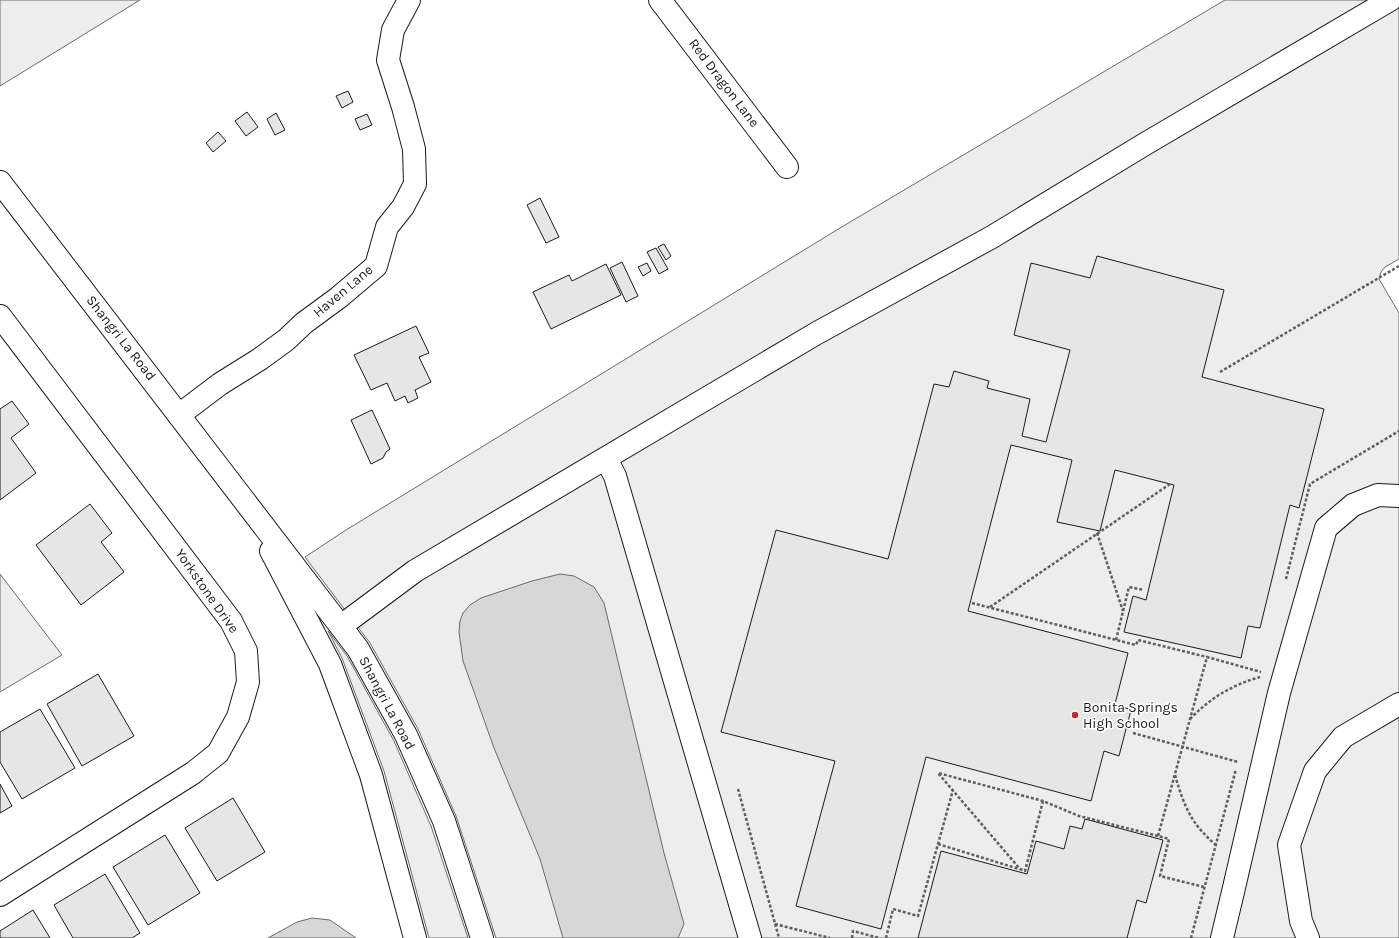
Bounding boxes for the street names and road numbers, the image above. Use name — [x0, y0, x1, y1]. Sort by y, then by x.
street label: Red Dragon Lane — [685, 35, 763, 131]
street label: Haven Lane — [310, 261, 376, 321]
street label: Shangri La Road — [82, 292, 160, 384]
street label: Yorkstone Drive — [172, 545, 242, 637]
street label: Shangri La Road — [355, 653, 419, 753]

